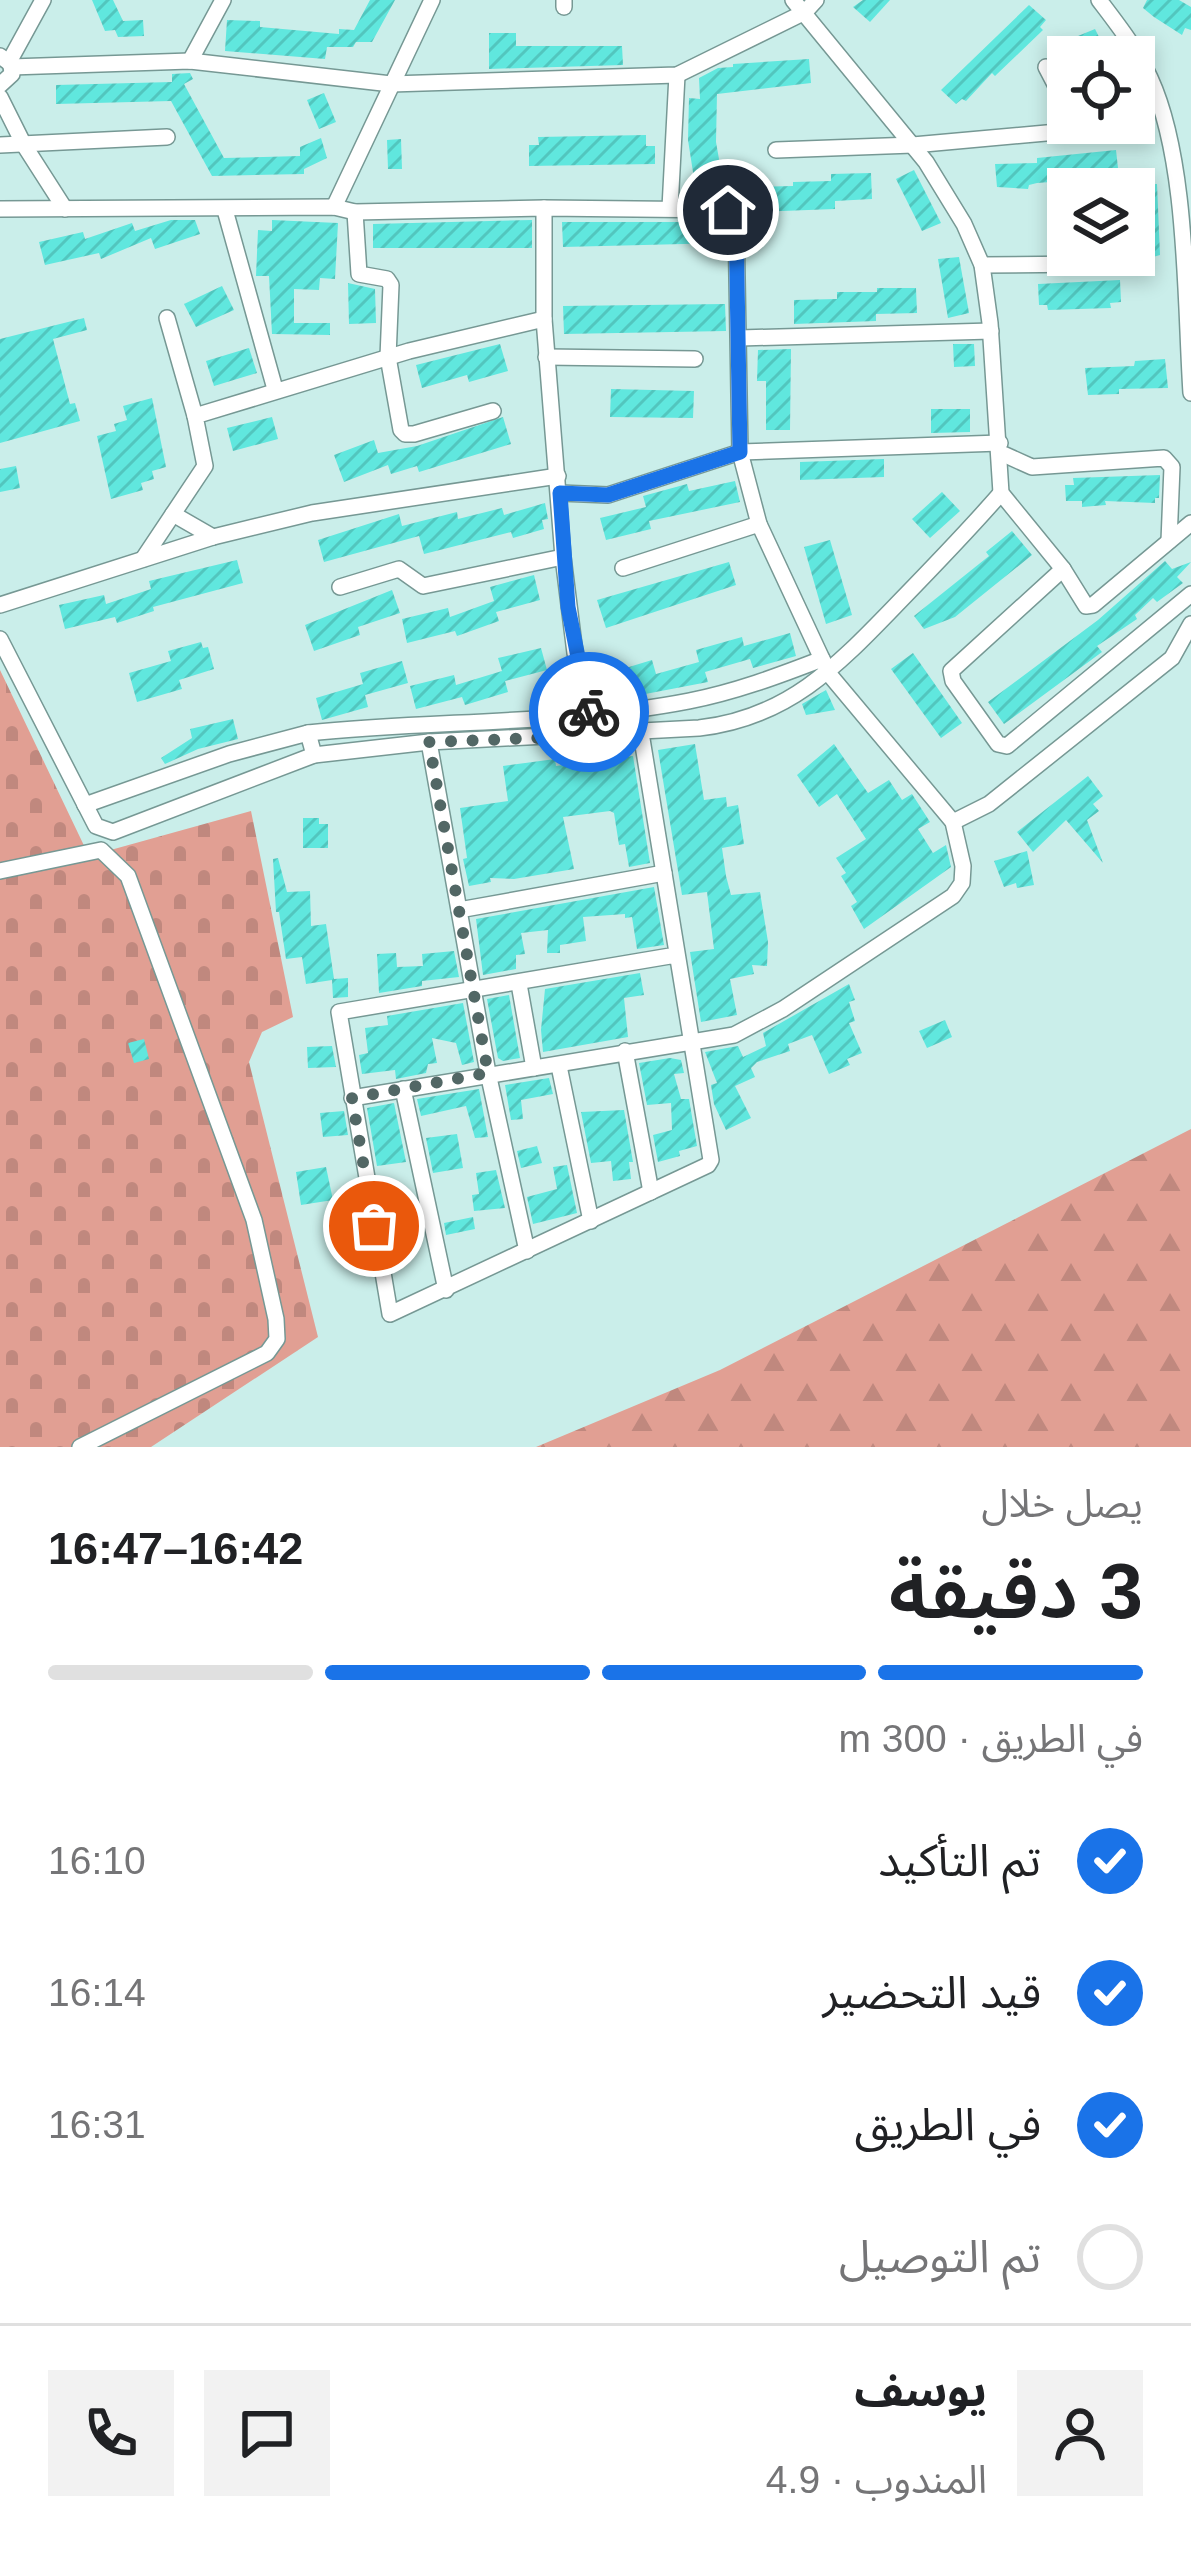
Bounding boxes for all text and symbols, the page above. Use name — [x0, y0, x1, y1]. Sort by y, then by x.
map controls — [1047, 36, 1155, 276]
button: locate — [1047, 36, 1155, 144]
pin — [677, 159, 779, 261]
button: layers — [1047, 168, 1155, 276]
icon: home — [695, 177, 761, 243]
courier — [529, 652, 649, 772]
icon: bike — [556, 679, 622, 745]
pin — [323, 1175, 425, 1277]
icon: bag — [341, 1193, 407, 1259]
text: يصل خلال — [982, 1482, 1143, 1525]
text: 16:42–16:47 — [48, 1523, 303, 1574]
text: 3 دقيقة — [889, 1547, 1143, 1635]
text: في الطريق · 300 m — [838, 1717, 1143, 1760]
icon: check — [1077, 1828, 1143, 1894]
text: تم التأكيد — [878, 1835, 1041, 1886]
text: 16:10 — [48, 1839, 146, 1882]
icon: check — [1077, 1960, 1143, 2026]
text: قيد التحضير — [822, 1967, 1041, 2018]
text: 16:14 — [48, 1971, 146, 2014]
icon: check — [1077, 2092, 1143, 2158]
text: في الطريق — [855, 2099, 1041, 2150]
text: 16:31 — [48, 2103, 146, 2146]
text: تم التوصيل — [839, 2231, 1041, 2282]
text: يوسف — [854, 2365, 987, 2416]
button: phone — [48, 2370, 174, 2496]
button: chat — [204, 2370, 330, 2496]
button: person — [1017, 2370, 1143, 2496]
text: المندوب · 4.9 — [766, 2458, 987, 2501]

